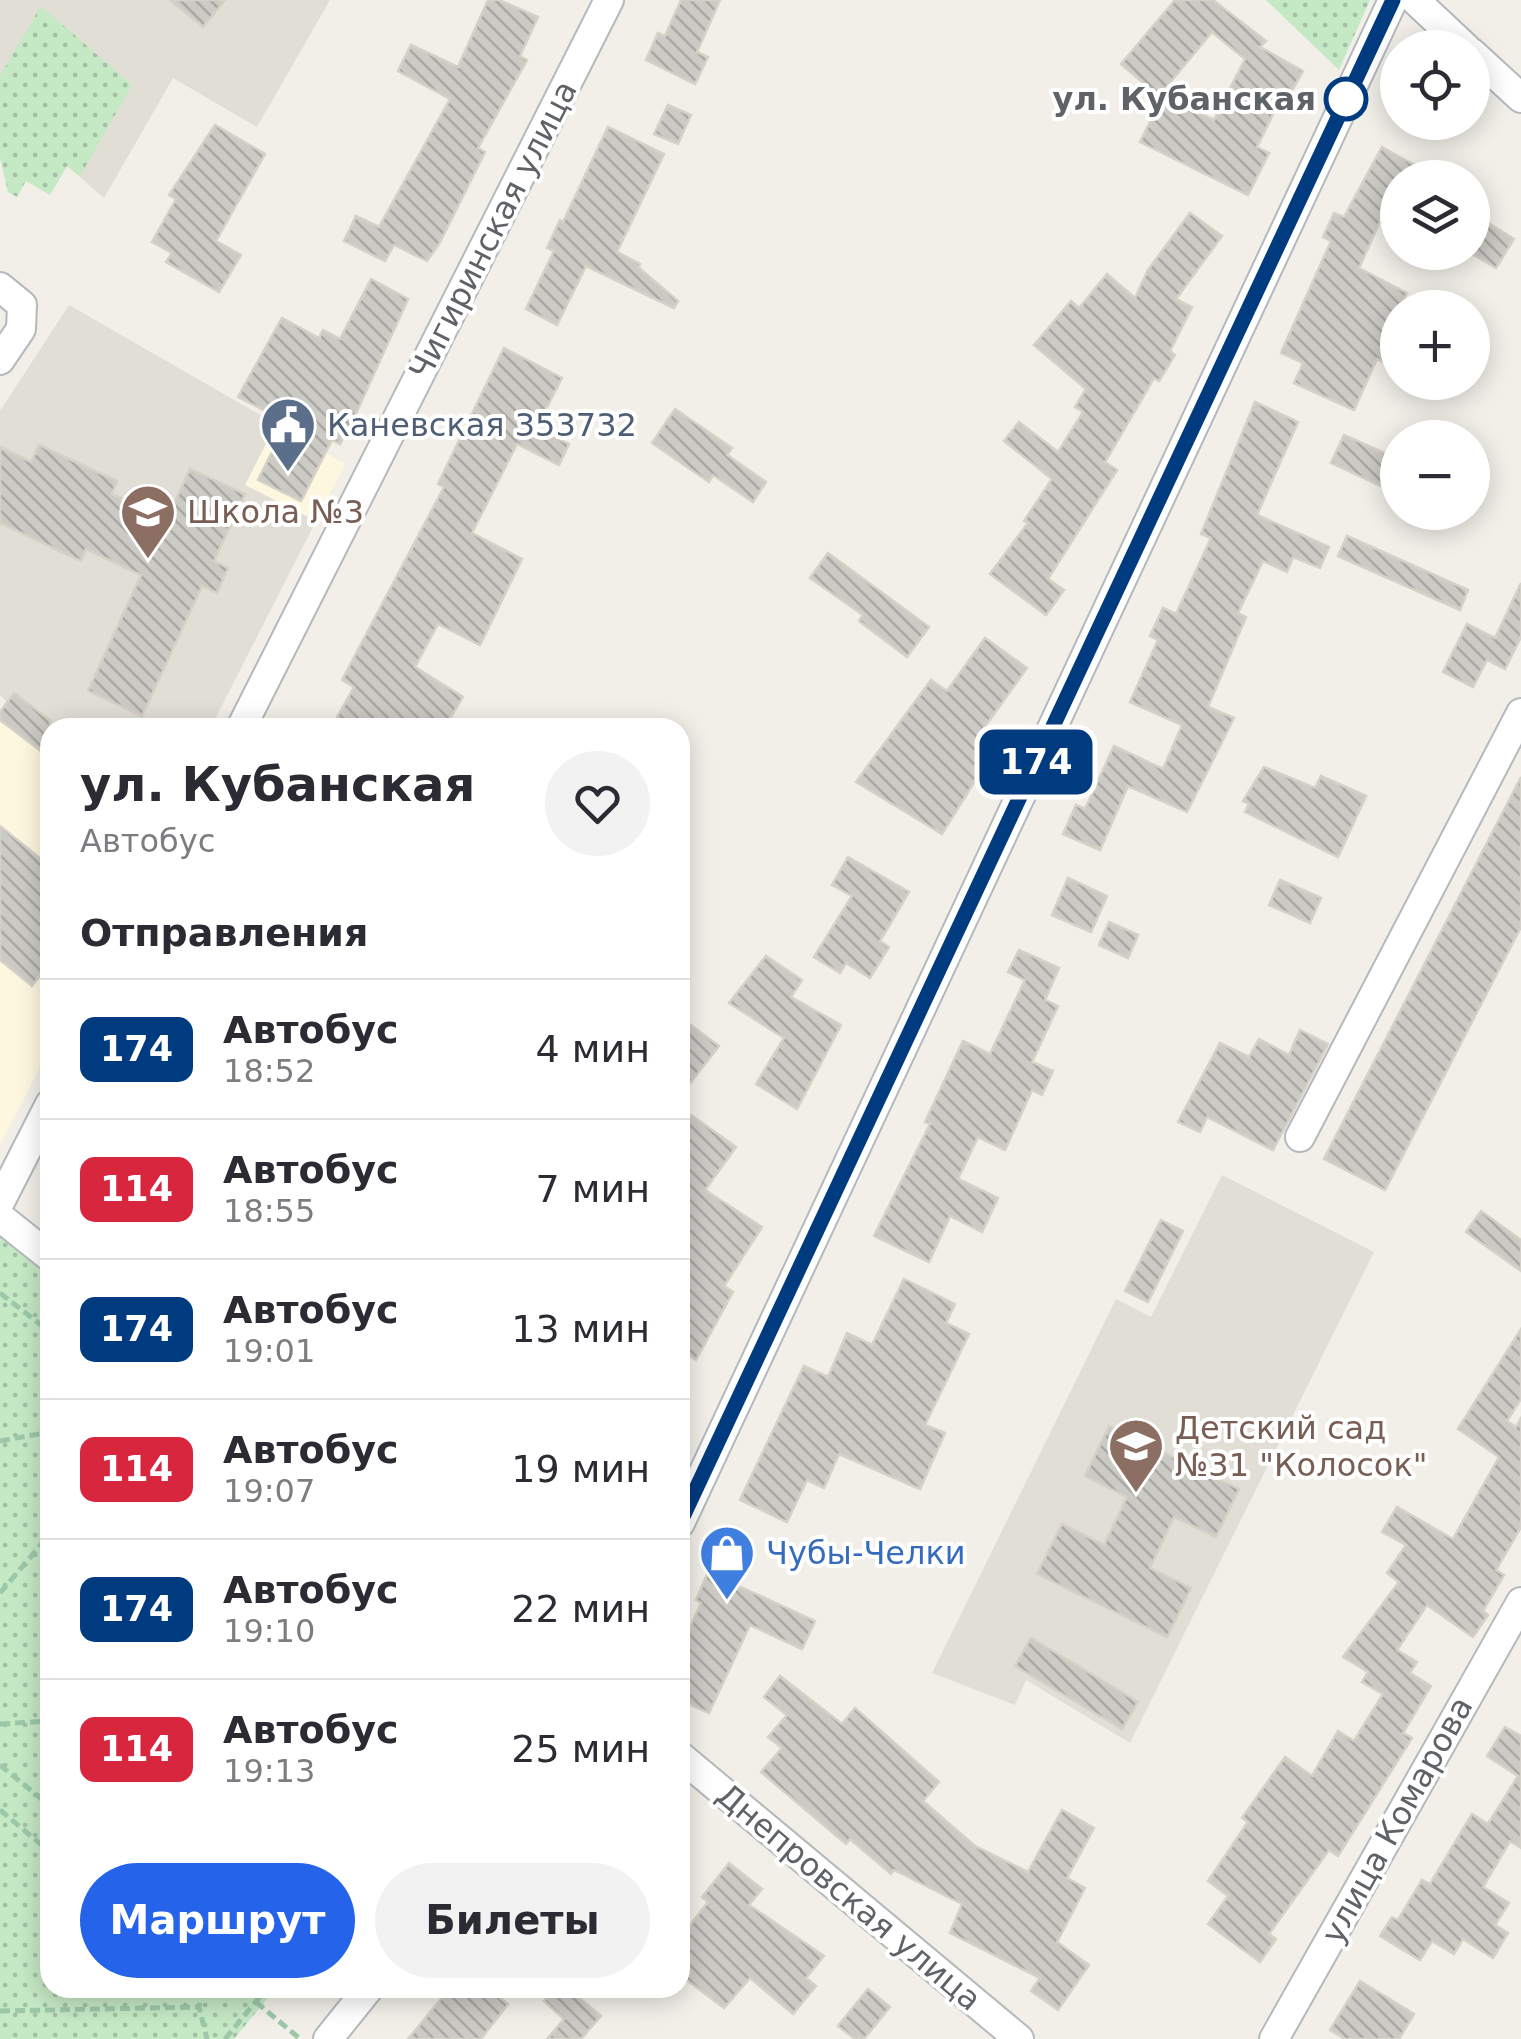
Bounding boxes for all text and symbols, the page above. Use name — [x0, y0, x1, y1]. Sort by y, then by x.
map controls — [1380, 30, 1490, 530]
button: locate — [1380, 30, 1490, 140]
street label: Чигиринская улица — [401, 74, 585, 386]
marker: ул. Кубанская — [1325, 78, 1367, 120]
place label: ул. Кубанская — [1053, 80, 1316, 118]
button: layers — [1380, 160, 1490, 270]
button: + — [1380, 290, 1490, 400]
public building icon: Каневская 353732 — [258, 395, 318, 474]
place label: Каневская 353732 — [327, 406, 637, 444]
button: − — [1380, 420, 1490, 530]
school or university icon: Школа №3 — [118, 482, 178, 561]
place label: Школа №3 — [187, 493, 364, 531]
line badge: 174 — [978, 730, 1094, 794]
text: 174 — [999, 742, 1073, 782]
button: heart — [545, 751, 650, 856]
text: ул. Кубанская — [80, 756, 475, 812]
text: Автобус — [80, 822, 215, 860]
text: Отправления — [80, 911, 368, 955]
text: Автобус — [223, 1008, 398, 1052]
text: 4 мин — [536, 1027, 650, 1071]
text: 174 — [100, 1029, 173, 1069]
text: 18:52 — [223, 1052, 315, 1090]
text: Автобус — [223, 1148, 398, 1192]
text: 7 мин — [536, 1167, 650, 1211]
text: 114 — [100, 1169, 173, 1209]
text: 18:55 — [223, 1192, 315, 1230]
text: Автобус — [223, 1288, 398, 1332]
text: 13 мин — [511, 1307, 650, 1351]
text: 174 — [100, 1309, 173, 1349]
text: 19:01 — [223, 1332, 315, 1370]
place label: Детский сад №31 "Колосок" — [1175, 1409, 1427, 1484]
school or university icon: Детский сад №31 "Колосок" — [1106, 1416, 1166, 1495]
text: Автобус — [223, 1428, 398, 1472]
text: 19 мин — [511, 1447, 650, 1491]
text: 114 — [100, 1449, 173, 1489]
text: 19:07 — [223, 1472, 315, 1510]
shop icon: Чубы-Челки — [697, 1523, 757, 1602]
place label: Чубы-Челки — [766, 1534, 966, 1572]
text: Автобус — [223, 1568, 398, 1612]
text: 22 мин — [511, 1587, 650, 1631]
text: 174 — [100, 1589, 173, 1629]
text: 19:10 — [223, 1612, 315, 1650]
street label: улица Комарова — [1313, 1690, 1481, 1950]
text: Автобус — [223, 1708, 398, 1752]
text: 25 мин — [511, 1727, 650, 1771]
text: 114 — [100, 1729, 173, 1769]
text: 19:13 — [223, 1752, 315, 1790]
street label: Днепровская улица — [709, 1775, 989, 2019]
button: Маршрут — [80, 1863, 355, 1978]
button: Билеты — [375, 1863, 650, 1978]

